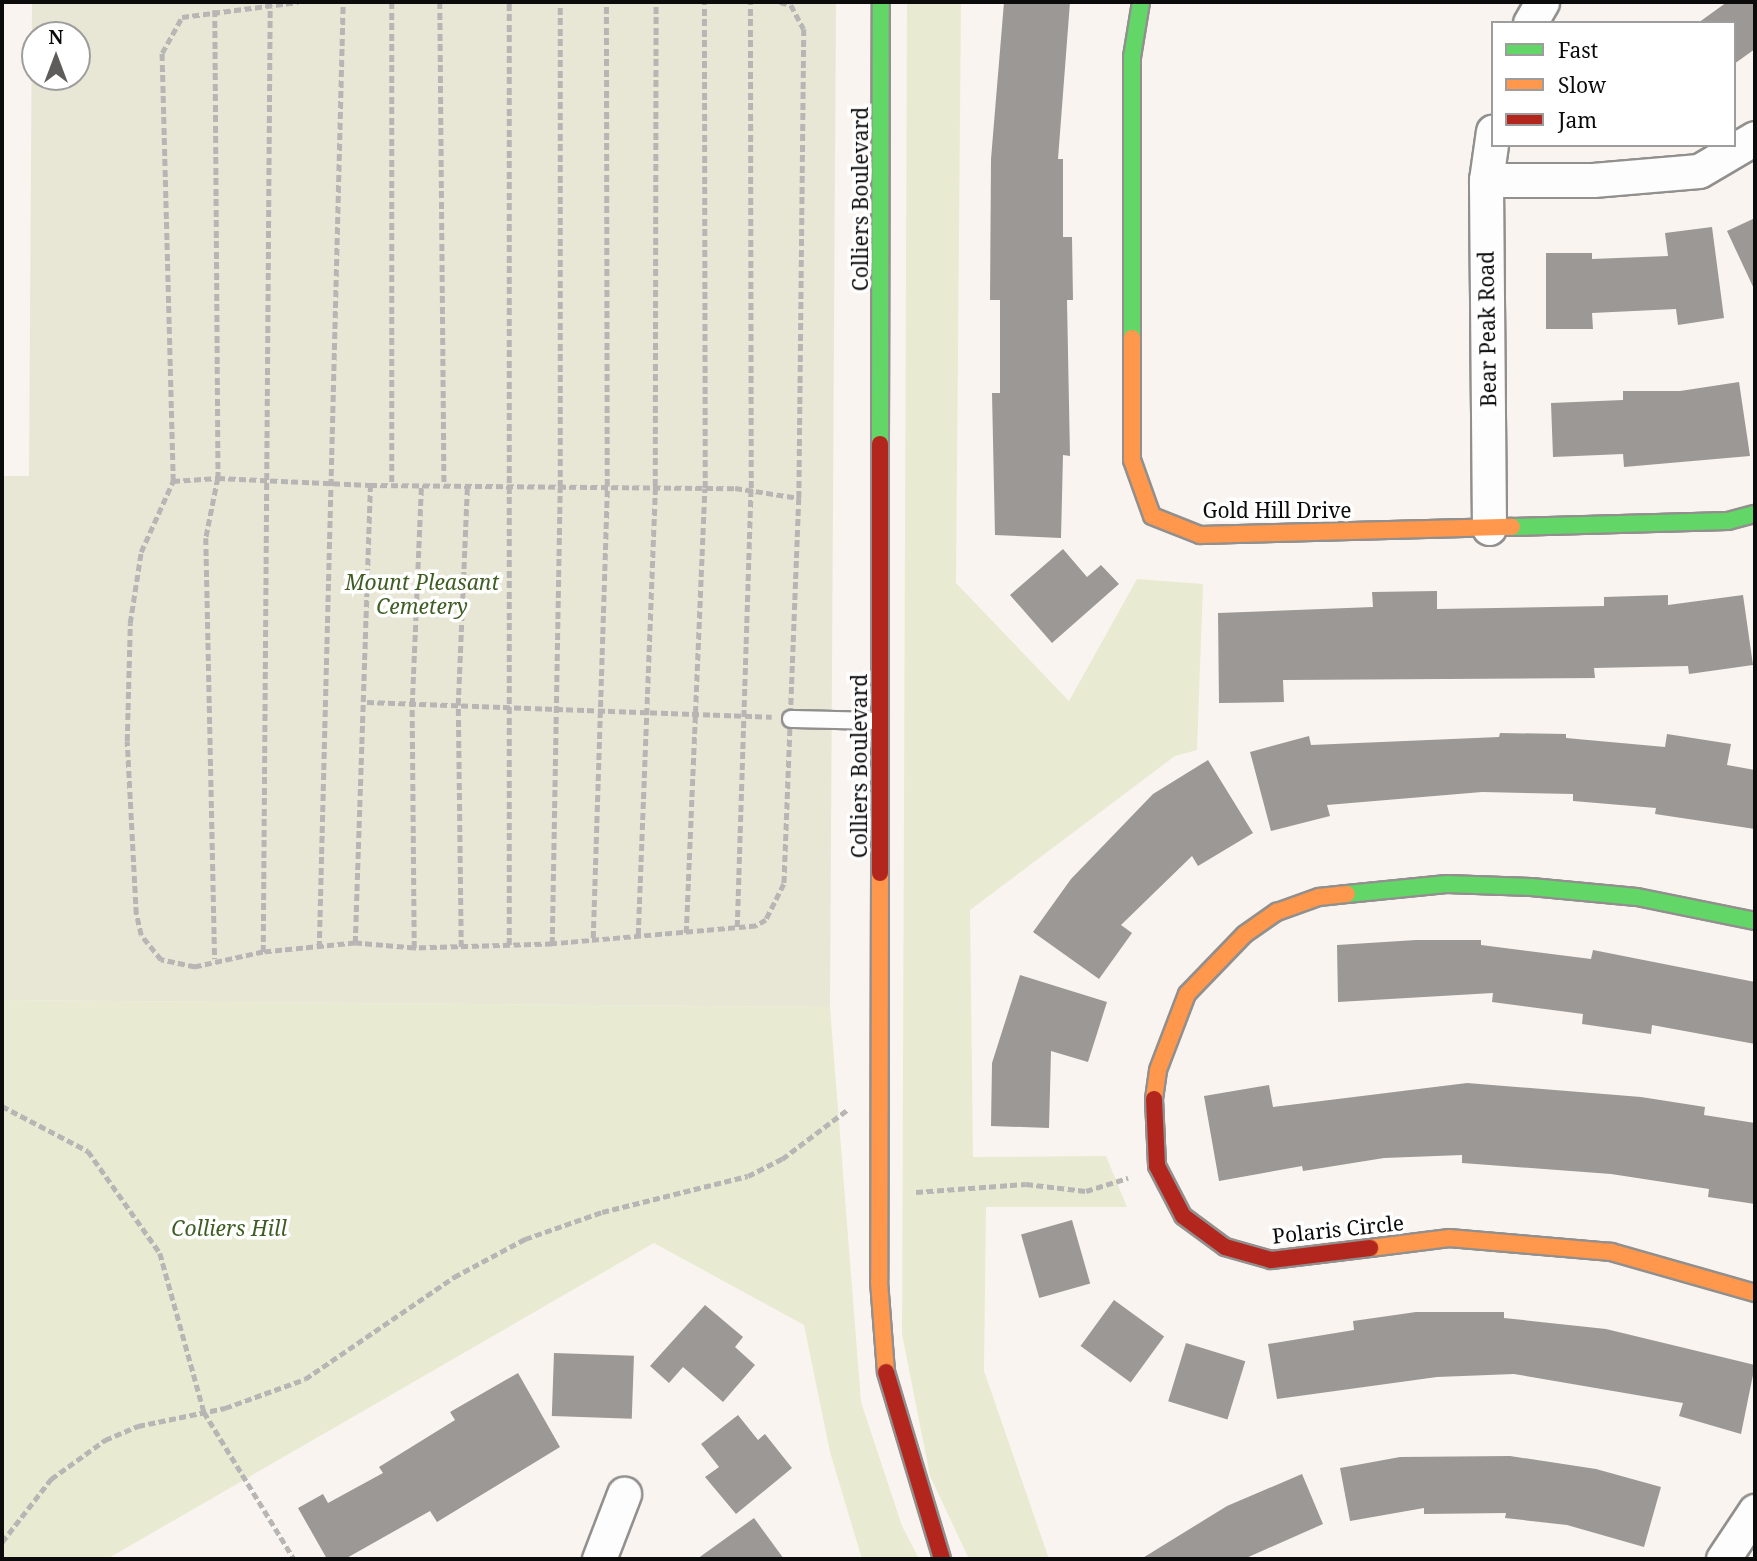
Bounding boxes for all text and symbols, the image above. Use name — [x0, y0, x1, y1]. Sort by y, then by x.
north arrow — [21, 21, 91, 91]
legend — [1491, 21, 1736, 147]
text: N — [49, 24, 63, 50]
text: Fast — [1558, 36, 1598, 64]
text: Slow — [1558, 71, 1606, 99]
text: Jam — [1558, 106, 1597, 134]
street label: Colliers Boulevard — [847, 107, 873, 291]
street label: Bear Peak Road — [1473, 251, 1501, 407]
street label: Gold Hill Drive — [1202, 497, 1352, 523]
park label: Mount Pleasant Cemetery — [345, 569, 499, 619]
street label: Colliers Boulevard — [846, 674, 872, 858]
street label: Polaris Circle — [1271, 1210, 1405, 1248]
park label: Colliers Hill — [171, 1215, 287, 1241]

